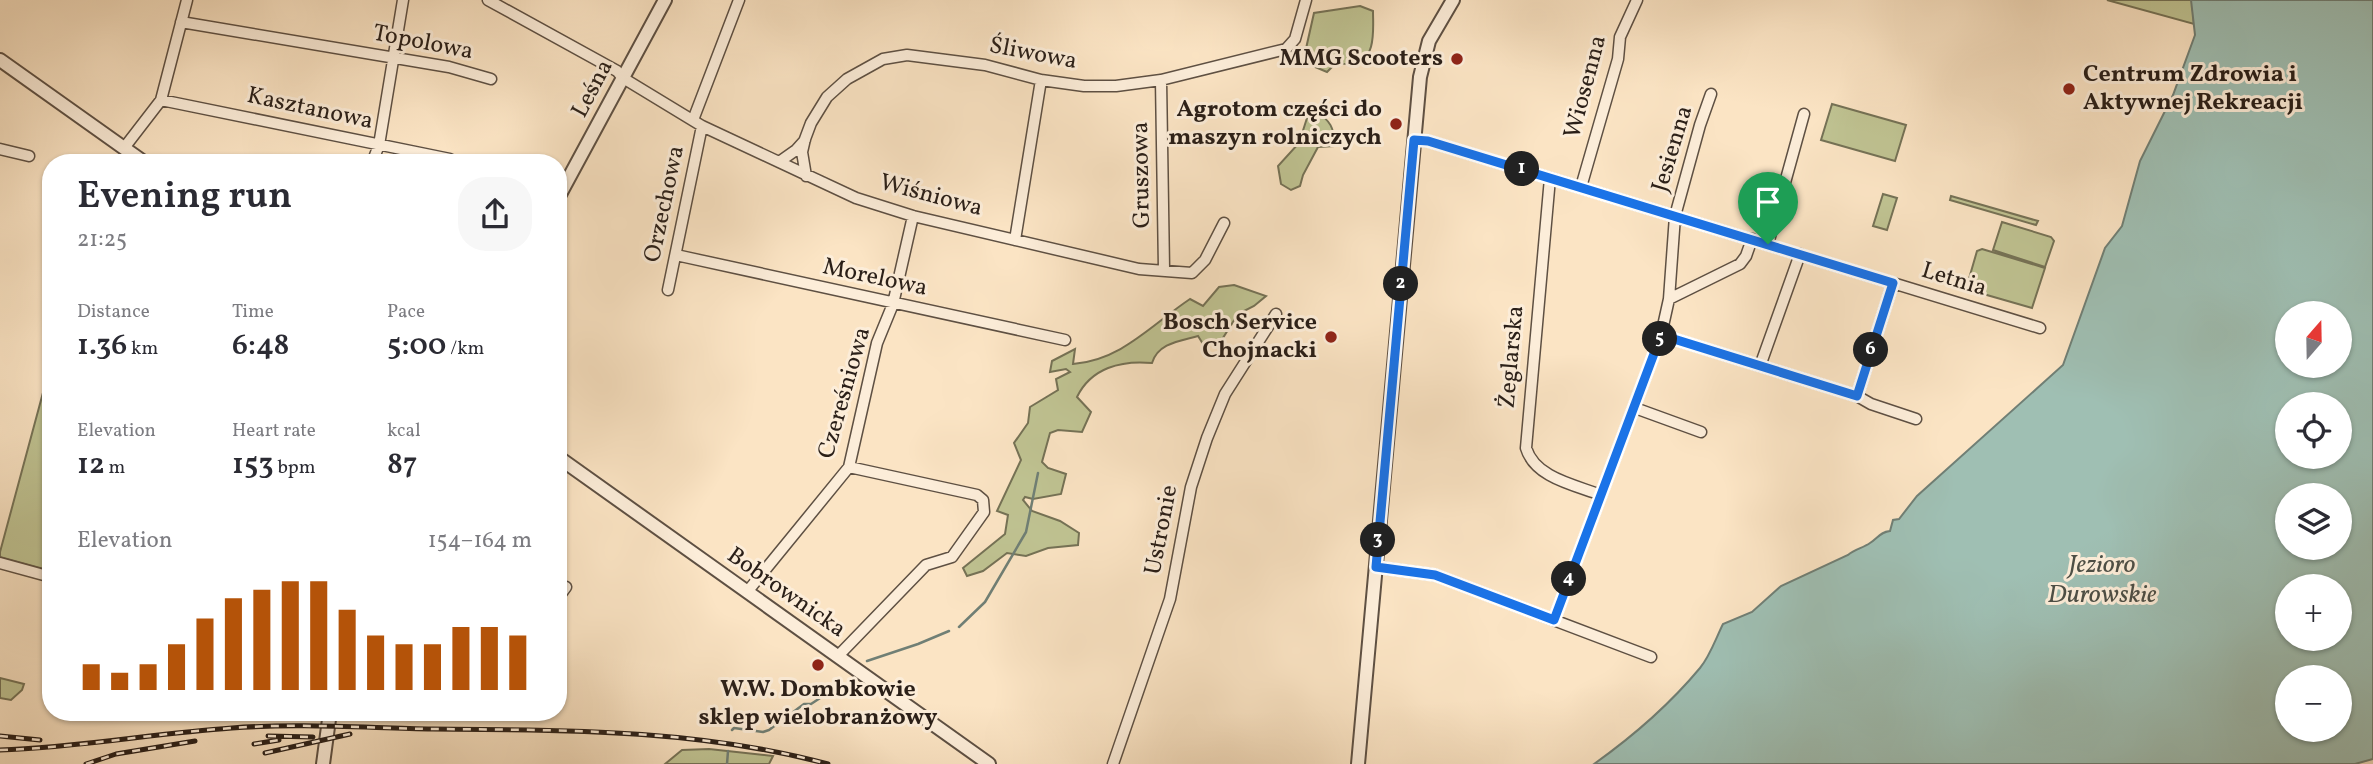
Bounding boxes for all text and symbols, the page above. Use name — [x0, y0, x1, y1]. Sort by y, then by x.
street label: Topolowa — [370, 17, 476, 69]
street label: Śliwowa — [986, 29, 1080, 79]
street label: Wiosenna — [1556, 32, 1616, 142]
place label: MMG Scooters — [1279, 42, 1443, 76]
marker: MMG Scooters — [1449, 51, 1465, 67]
street label: Leśna — [564, 54, 622, 124]
place label: Centrum Zdrowia i Aktywnej Rekreacji — [2083, 58, 2303, 120]
street label: Kasztanowa — [244, 79, 376, 139]
marker: Centrum Zdrowia i Aktywnej Rekreacji — [2061, 81, 2077, 97]
place label: Agrotom części do maszyn rolniczych — [1168, 93, 1382, 155]
street label: Jesienna — [1644, 102, 1702, 196]
marker: Agrotom części do maszyn rolniczych — [1388, 116, 1404, 132]
street label: Gruszowa — [1124, 121, 1160, 229]
street label: Orzechowa — [636, 143, 694, 265]
pin: 1 — [1504, 152, 1540, 186]
text: 1 — [1518, 155, 1525, 181]
street label: Wiśniowa — [876, 166, 986, 226]
text: Evening run — [77, 171, 292, 224]
pin — [1738, 172, 1798, 244]
button: share — [458, 177, 532, 251]
icon: arrive — [1749, 183, 1787, 221]
text: 21:25 — [77, 224, 127, 256]
street label: Morelowa — [819, 250, 931, 306]
street label: Letnia — [1917, 254, 1991, 306]
pin: 2 — [1384, 266, 1418, 302]
text: 2 — [1396, 270, 1405, 296]
text: Distance — [77, 299, 150, 325]
text: Time — [232, 299, 274, 325]
text: Pace — [387, 299, 425, 325]
north arrow — [2275, 301, 2352, 378]
map controls — [2275, 301, 2352, 742]
street label: Żeglarska — [1491, 304, 1533, 410]
place label: Bosch Service Chojnacki — [1163, 306, 1317, 368]
pin: 5 — [1642, 322, 1678, 356]
street label: Czereśniowa — [810, 323, 880, 463]
text: 1.36 — [77, 325, 127, 367]
text: 6:48 — [232, 325, 290, 367]
text: 5:00 — [387, 325, 446, 367]
text: 5 — [1655, 325, 1664, 351]
marker: Bosch Service Chojnacki — [1323, 329, 1339, 345]
pin: 6 — [1854, 332, 1888, 368]
text: km — [127, 336, 158, 362]
text: /km — [446, 336, 484, 362]
text: 6 — [1865, 336, 1876, 362]
button: locate — [2275, 392, 2352, 469]
text: Elevation — [77, 418, 156, 444]
text: Heart rate — [232, 418, 316, 444]
text: kcal — [387, 418, 421, 444]
text: 12 — [77, 444, 105, 486]
text: 153 — [232, 444, 274, 486]
text: 87 — [387, 444, 417, 486]
text: m — [105, 455, 125, 481]
text: bpm — [274, 455, 316, 481]
street label: Ustronie — [1137, 482, 1187, 578]
button: layers — [2275, 483, 2352, 560]
pin: 3 — [1360, 522, 1396, 558]
text: Elevation — [77, 525, 173, 557]
text: 154–164 m — [428, 525, 532, 557]
text: 3 — [1373, 526, 1382, 552]
street label: Bobrownicka — [720, 539, 852, 647]
water label: Jezioro Durowskie — [2047, 547, 2157, 613]
pin: 4 — [1552, 562, 1586, 596]
text: 4 — [1563, 565, 1574, 591]
button: + — [2275, 574, 2352, 651]
marker: W.W. Dombkowie sklep wielobranżowy — [810, 657, 826, 673]
button: − — [2275, 665, 2352, 742]
place label: W.W. Dombkowie sklep wielobranżowy — [698, 673, 938, 735]

